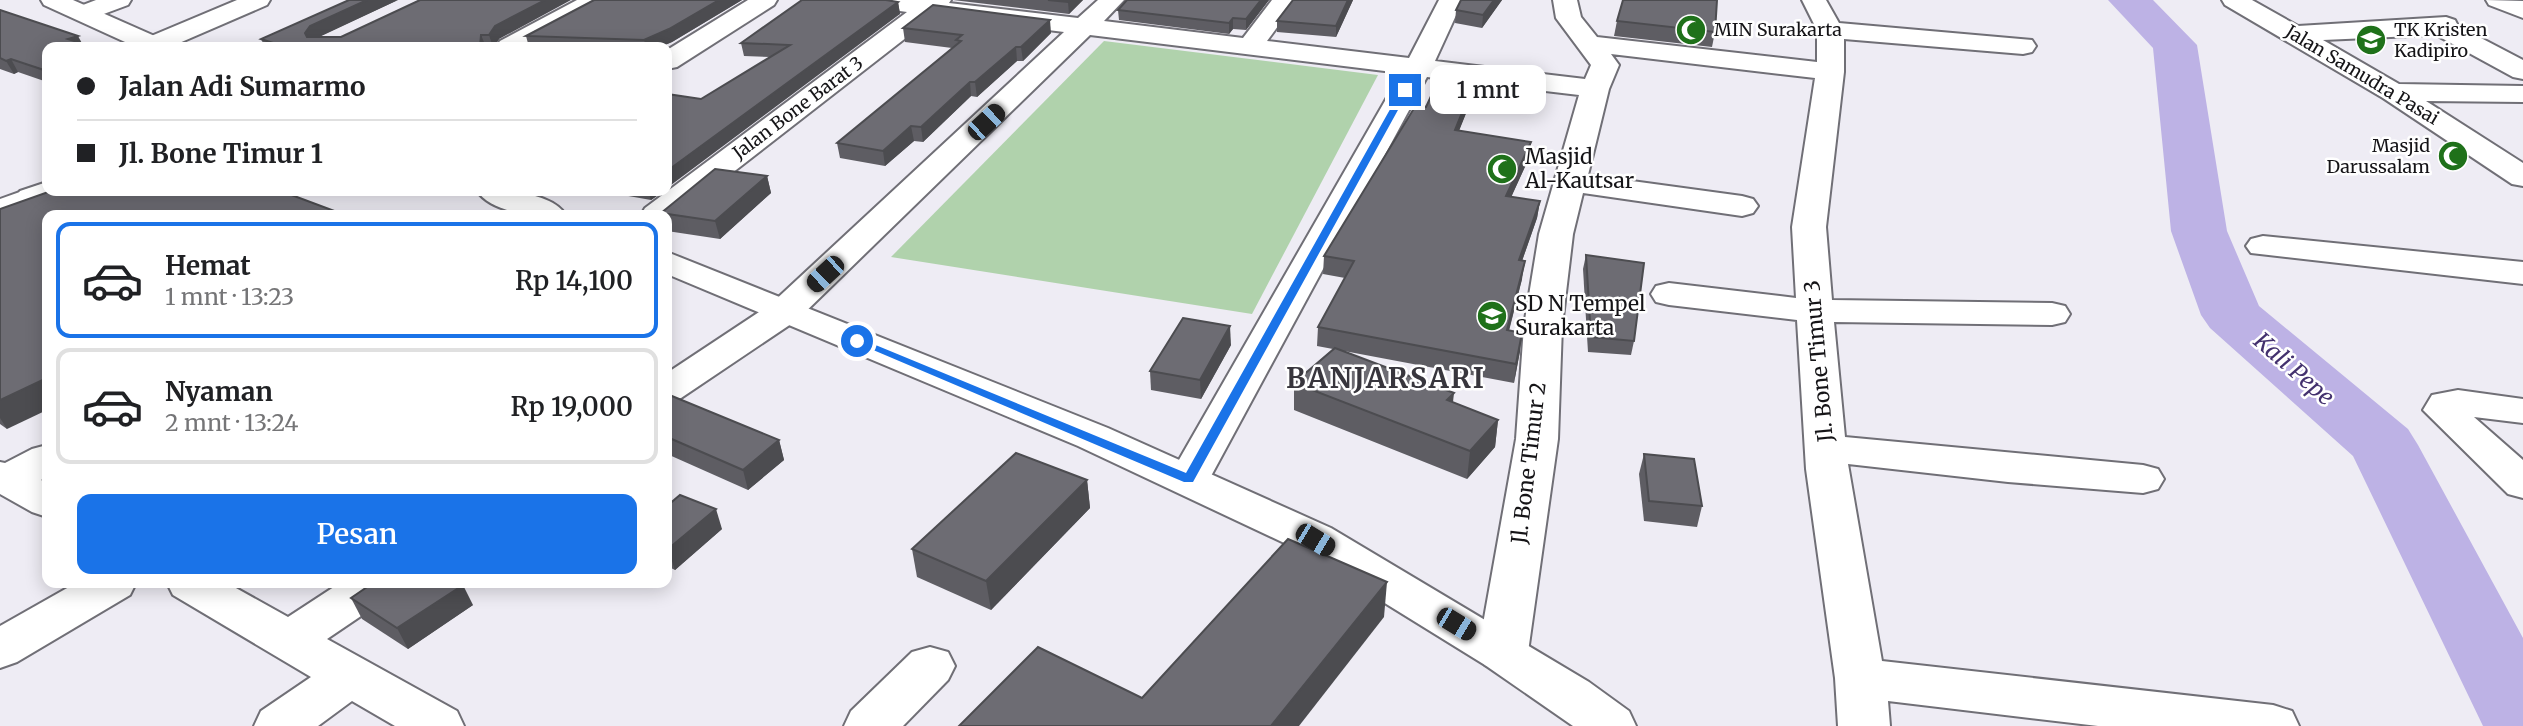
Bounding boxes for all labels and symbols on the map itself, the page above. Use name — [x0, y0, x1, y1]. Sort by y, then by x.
mosque icon: MIN Surakarta — [1674, 13, 1708, 47]
place label: MIN Surakarta — [1714, 18, 1842, 41]
place label: TK Kristen Kadipiro — [2394, 18, 2487, 62]
street label: Jalan Samudra Pasai — [2280, 19, 2443, 130]
school or university icon: TK Kristen Kadipiro — [2354, 23, 2388, 57]
street label: Jalan Bone Barat 3 — [727, 51, 867, 165]
callout: 1 mnt — [1430, 66, 1545, 114]
route end — [1389, 74, 1421, 106]
car — [964, 100, 1009, 144]
place label: Masjid Darussalam — [2327, 134, 2430, 178]
mosque icon: Masjid Darussalam — [2436, 139, 2470, 173]
place label: Masjid Al-Kautsar — [1524, 143, 1634, 194]
mosque icon: Masjid Al-Kautsar — [1485, 152, 1519, 186]
car — [803, 252, 848, 296]
street label: Jl. Bone Timur 3 — [1798, 279, 1839, 444]
place label: SD N Tempel Surakarta — [1515, 290, 1646, 341]
school or university icon: SD N Tempel Surakarta — [1475, 299, 1509, 333]
route start — [841, 325, 873, 357]
water label: Kali Pepe — [2248, 325, 2340, 411]
district label: BANJARSARI — [1286, 360, 1486, 396]
street label: Jl. Bone Timur 2 — [1505, 381, 1552, 546]
car — [1292, 520, 1339, 560]
car — [1433, 604, 1480, 644]

